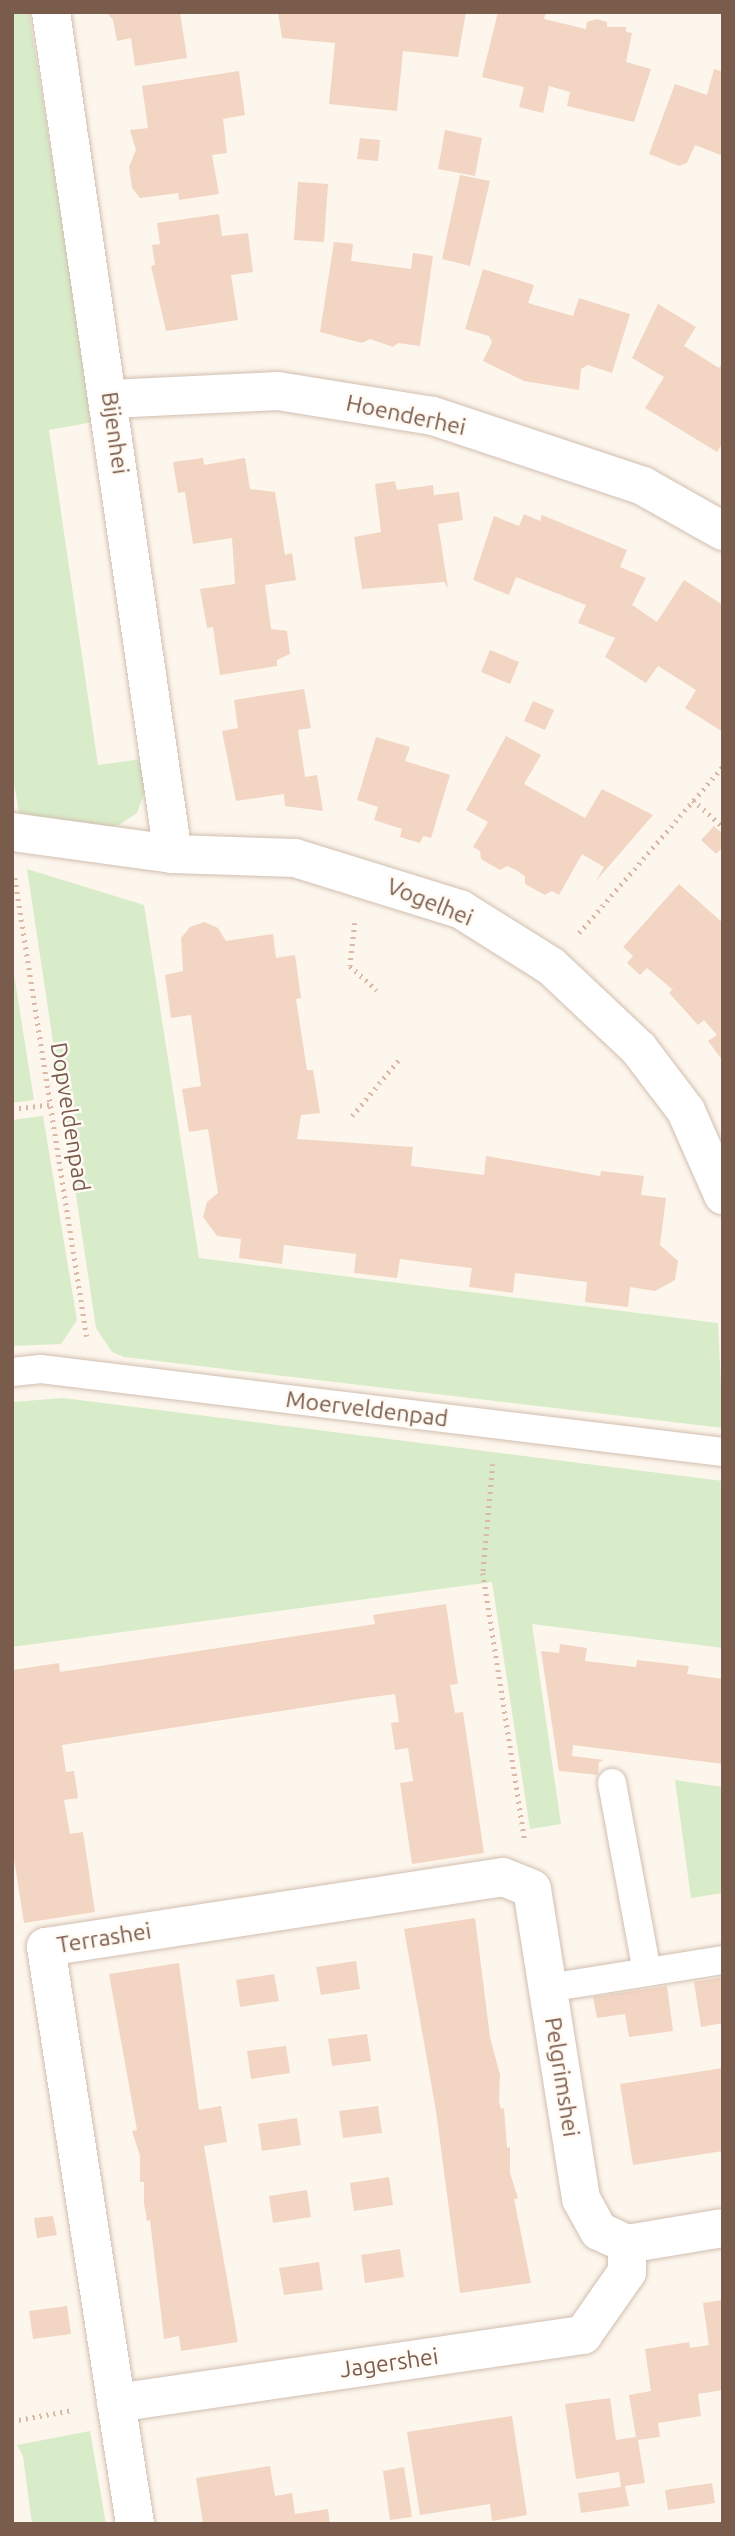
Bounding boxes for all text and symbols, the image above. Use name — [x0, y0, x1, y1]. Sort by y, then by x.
street label: Hoenderhei — [344, 389, 468, 441]
street label: Bijenhei — [96, 390, 134, 476]
street label: Vogelhei — [383, 872, 477, 932]
street label: Dopveldenpad — [45, 1040, 95, 1194]
street label: Moerveldenpad — [284, 1385, 450, 1433]
street label: Terrashei — [55, 1917, 153, 1959]
street label: Pelgrimshei — [539, 2015, 585, 2139]
street label: Jagershei — [338, 2342, 440, 2384]

